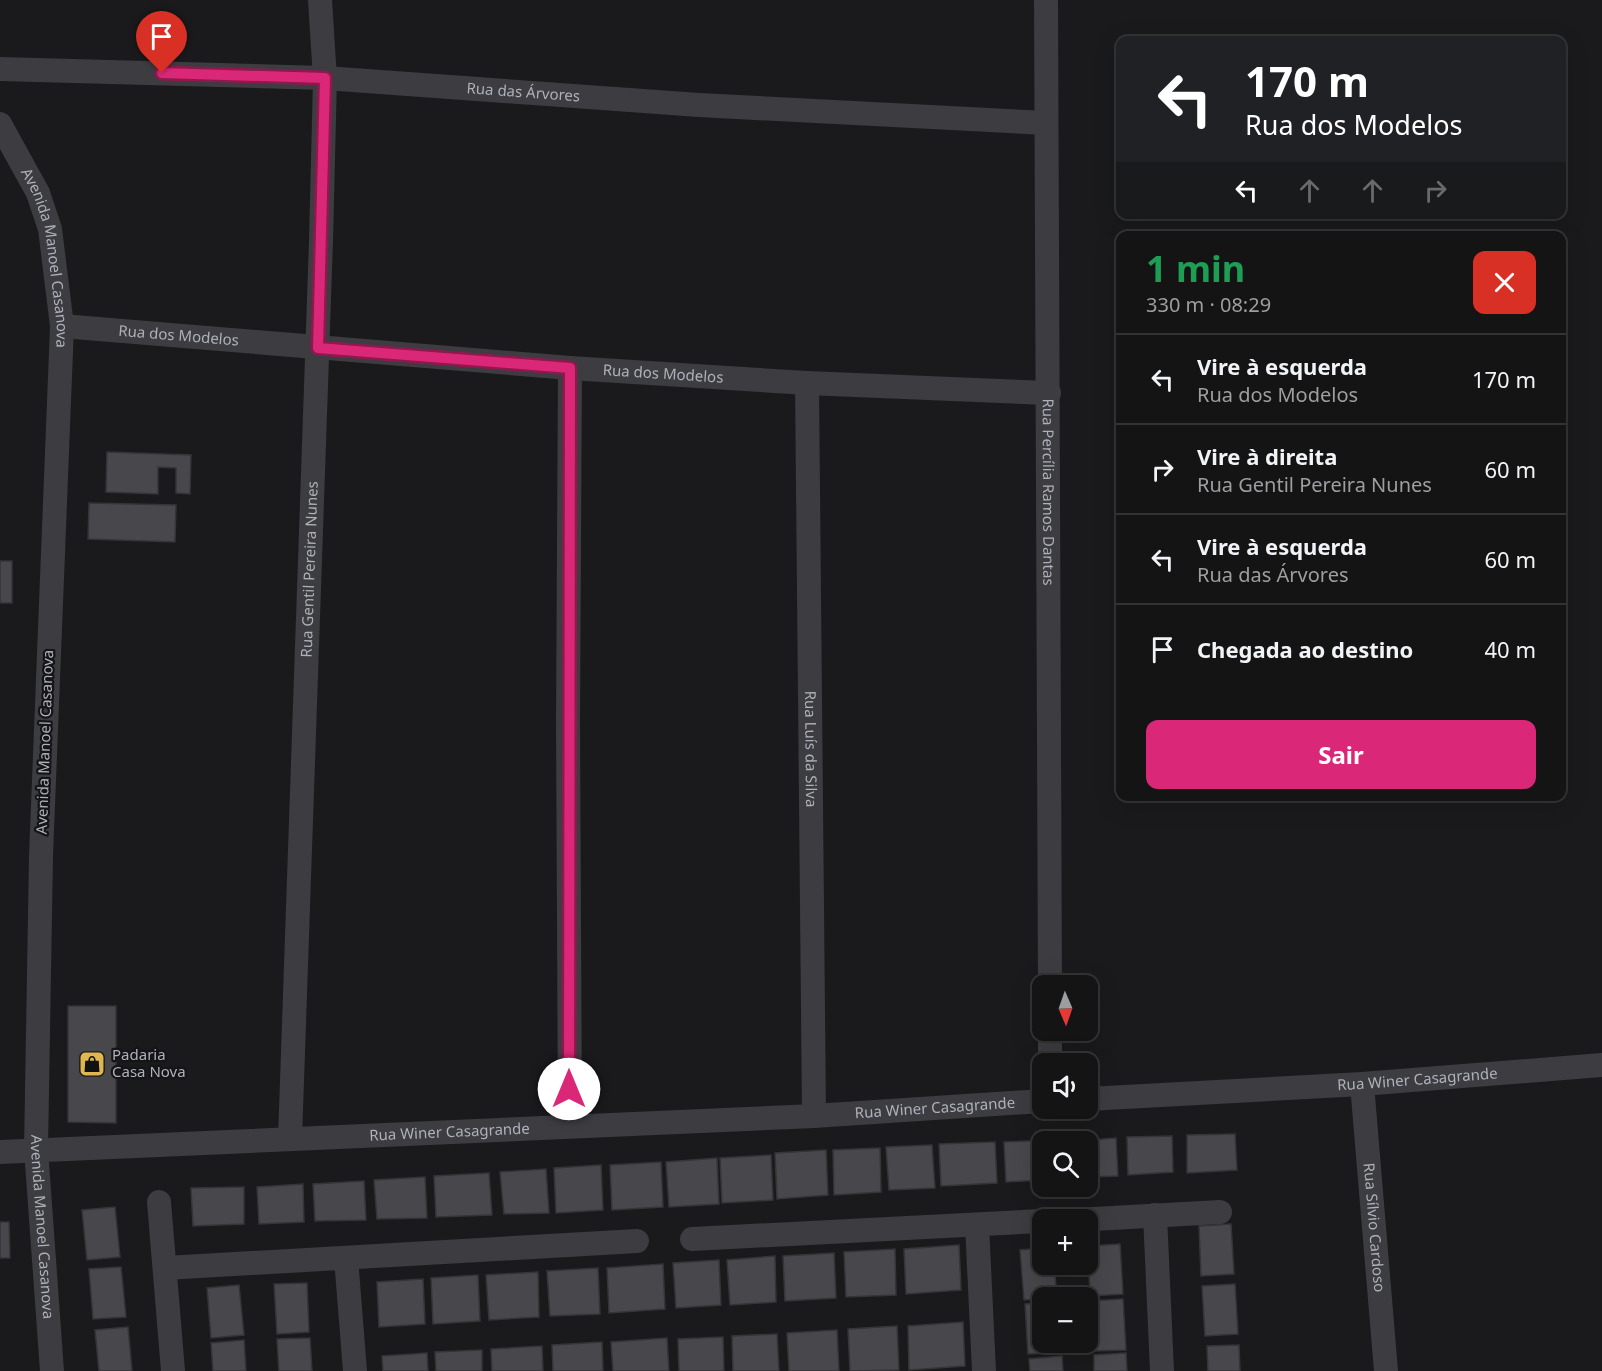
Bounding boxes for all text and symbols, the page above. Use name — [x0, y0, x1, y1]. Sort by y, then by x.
pin — [136, 11, 187, 73]
icon: arrive — [145, 20, 178, 53]
text: 170 m — [1245, 52, 1369, 109]
icon: left — [1146, 60, 1224, 138]
street label: Rua das Árvores — [466, 77, 581, 105]
text: Rua dos Modelos — [1245, 106, 1462, 143]
street label: Avenida Manoel Casanova — [17, 164, 73, 348]
icon: left — [1230, 174, 1263, 207]
icon: ahead — [1293, 174, 1326, 207]
icon: ahead — [1356, 174, 1389, 207]
icon: right — [1419, 174, 1452, 207]
text: 1 min — [1146, 244, 1245, 293]
button: close — [1473, 251, 1536, 314]
text: 330 m · 08:29 — [1146, 291, 1271, 318]
street label: Rua dos Modelos — [118, 320, 240, 350]
text: Vire à esquerda — [1197, 351, 1367, 381]
street label: Rua dos Modelos — [602, 359, 724, 387]
icon: left — [1146, 363, 1179, 396]
text: 170 m — [1472, 364, 1536, 394]
text: Rua dos Modelos — [1197, 381, 1358, 408]
street label: Rua Percília Ramos Dantas — [1039, 398, 1059, 586]
text: Vire à direita — [1197, 441, 1337, 471]
icon: right — [1146, 453, 1179, 486]
text: 60 m — [1485, 454, 1536, 484]
text: Rua Gentil Pereira Nunes — [1197, 471, 1432, 498]
street label: Rua Gentil Pereira Nunes — [296, 481, 322, 658]
text: Vire à esquerda — [1197, 531, 1367, 561]
icon: left — [1146, 543, 1179, 576]
text: 60 m — [1485, 544, 1536, 574]
text: Rua das Árvores — [1197, 561, 1349, 588]
icon: arrive — [1146, 633, 1179, 666]
text: Chegada ao destino — [1197, 634, 1413, 664]
text: 40 m — [1485, 634, 1536, 664]
street label: Avenida Manoel Casanova — [31, 649, 57, 835]
street label: Rua Luís da Silva — [801, 691, 822, 807]
button: Sair — [1146, 720, 1536, 789]
north arrow — [1032, 975, 1098, 1041]
map controls — [1032, 975, 1098, 1353]
place label: Padaria Casa Nova — [112, 1044, 186, 1081]
shop icon: Padaria Casa Nova — [77, 1049, 107, 1079]
button: sound — [1032, 1053, 1098, 1119]
position arrow — [537, 1057, 601, 1121]
street label: Rua Winer Casagrande — [1337, 1062, 1498, 1094]
street label: Rua Winer Casagrande — [854, 1092, 1016, 1122]
street label: Rua Winer Casagrande — [369, 1118, 530, 1145]
button: search — [1032, 1131, 1098, 1197]
street label: Avenida Manoel Casanova — [27, 1135, 59, 1320]
street label: Rua Sílvio Cardoso — [1360, 1162, 1390, 1293]
button: + — [1032, 1209, 1098, 1275]
button: − — [1032, 1287, 1098, 1353]

